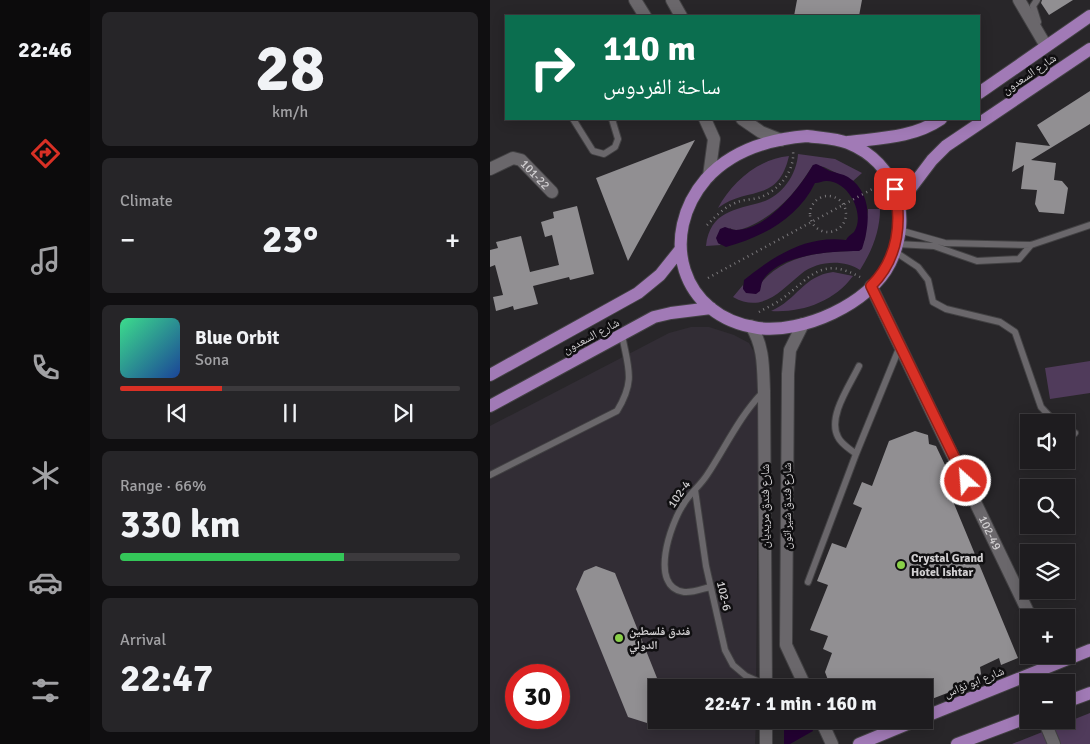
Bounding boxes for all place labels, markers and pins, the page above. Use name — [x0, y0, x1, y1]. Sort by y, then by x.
pin — [874, 168, 916, 210]
place label: Crystal Grand Hotel Ishtar — [911, 551, 984, 580]
marker: Crystal Grand Hotel Ishtar — [895, 559, 907, 571]
place label: فندق فلسطين الدولي — [629, 624, 690, 655]
marker: فندق فلسطين الدولي — [613, 632, 625, 644]

